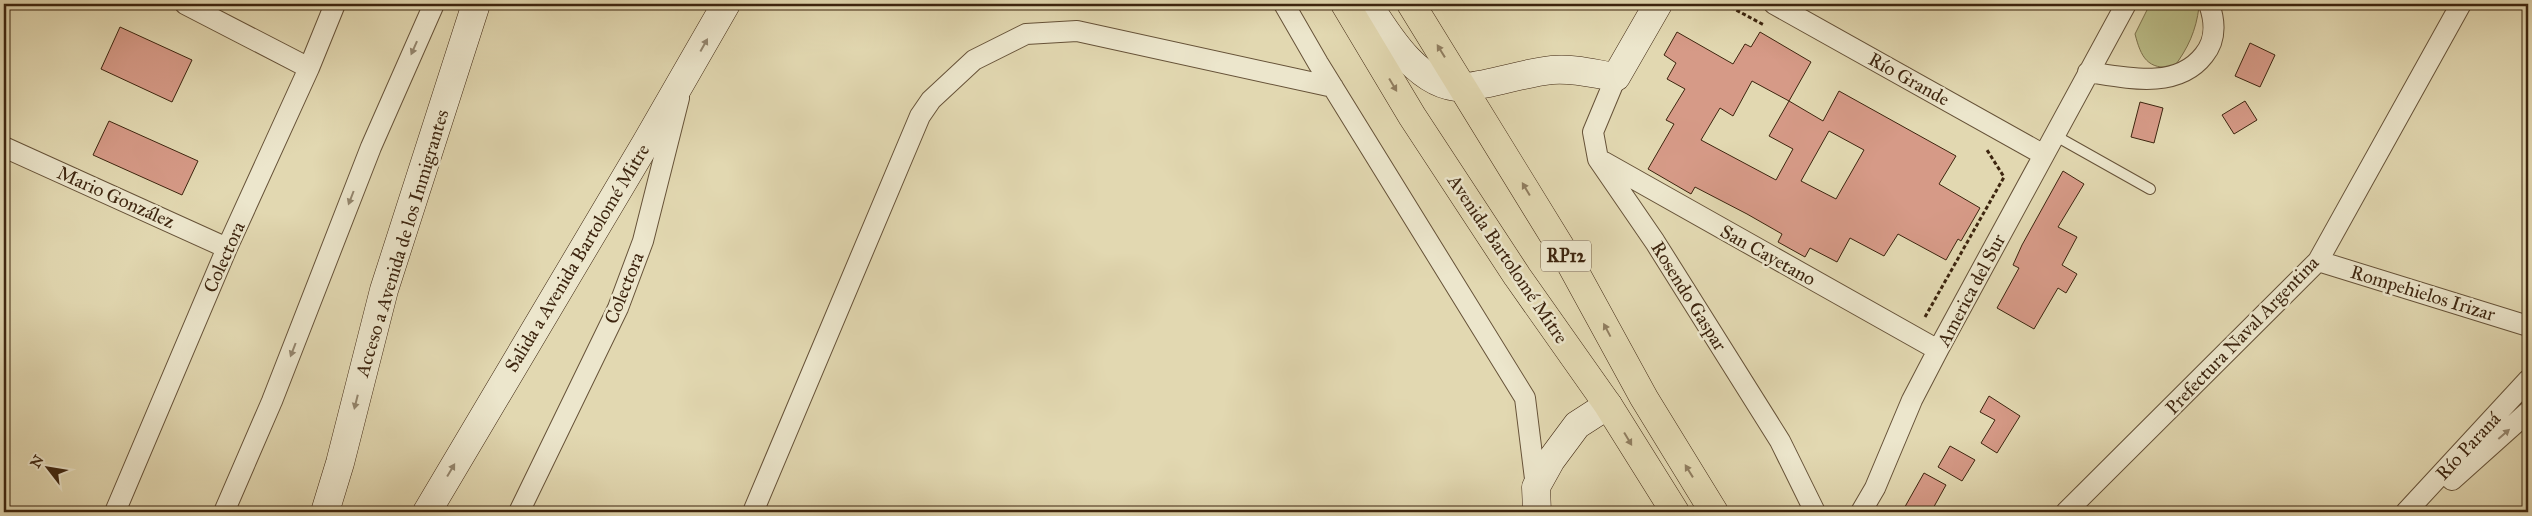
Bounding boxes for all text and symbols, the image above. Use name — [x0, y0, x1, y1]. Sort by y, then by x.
one-way arrow — [700, 37, 708, 52]
one-way arrow — [410, 41, 418, 55]
one-way arrow — [1436, 45, 1445, 58]
street label: Río Grande — [1864, 47, 1954, 111]
one-way arrow — [1389, 78, 1398, 91]
street label: Acceso a Avenida de los Inmigrantes — [350, 107, 455, 381]
street label: Salida a Avenida Bartolomé Mitre — [500, 140, 654, 376]
street label: Mario González — [54, 161, 178, 233]
street label: Avenida Bartolomé Mitre — [1442, 169, 1573, 348]
one-way arrow — [1522, 183, 1531, 196]
one-way arrow — [347, 191, 355, 206]
street label: Colectora — [198, 217, 250, 296]
street label: San Cayetano — [1716, 219, 1820, 291]
street label: America del Sur — [1931, 229, 2011, 351]
street label: Rosendo Gaspar — [1646, 237, 1732, 356]
road number: RP12 — [1541, 240, 1591, 272]
street label: Colectora — [599, 248, 649, 327]
street label: Prefectura Naval Argentina — [2160, 250, 2325, 420]
street label: Rompehielos Irizar — [2348, 260, 2499, 326]
one-way arrow — [1603, 323, 1611, 337]
one-way arrow — [288, 342, 296, 357]
one-way arrow — [351, 395, 359, 410]
street label: Río Paraná — [2431, 407, 2506, 485]
one-way arrow — [2497, 429, 2510, 440]
one-way arrow — [1624, 432, 1633, 445]
north arrow — [22, 444, 72, 494]
text: N — [27, 452, 48, 471]
one-way arrow — [446, 464, 455, 477]
one-way arrow — [1684, 464, 1693, 477]

